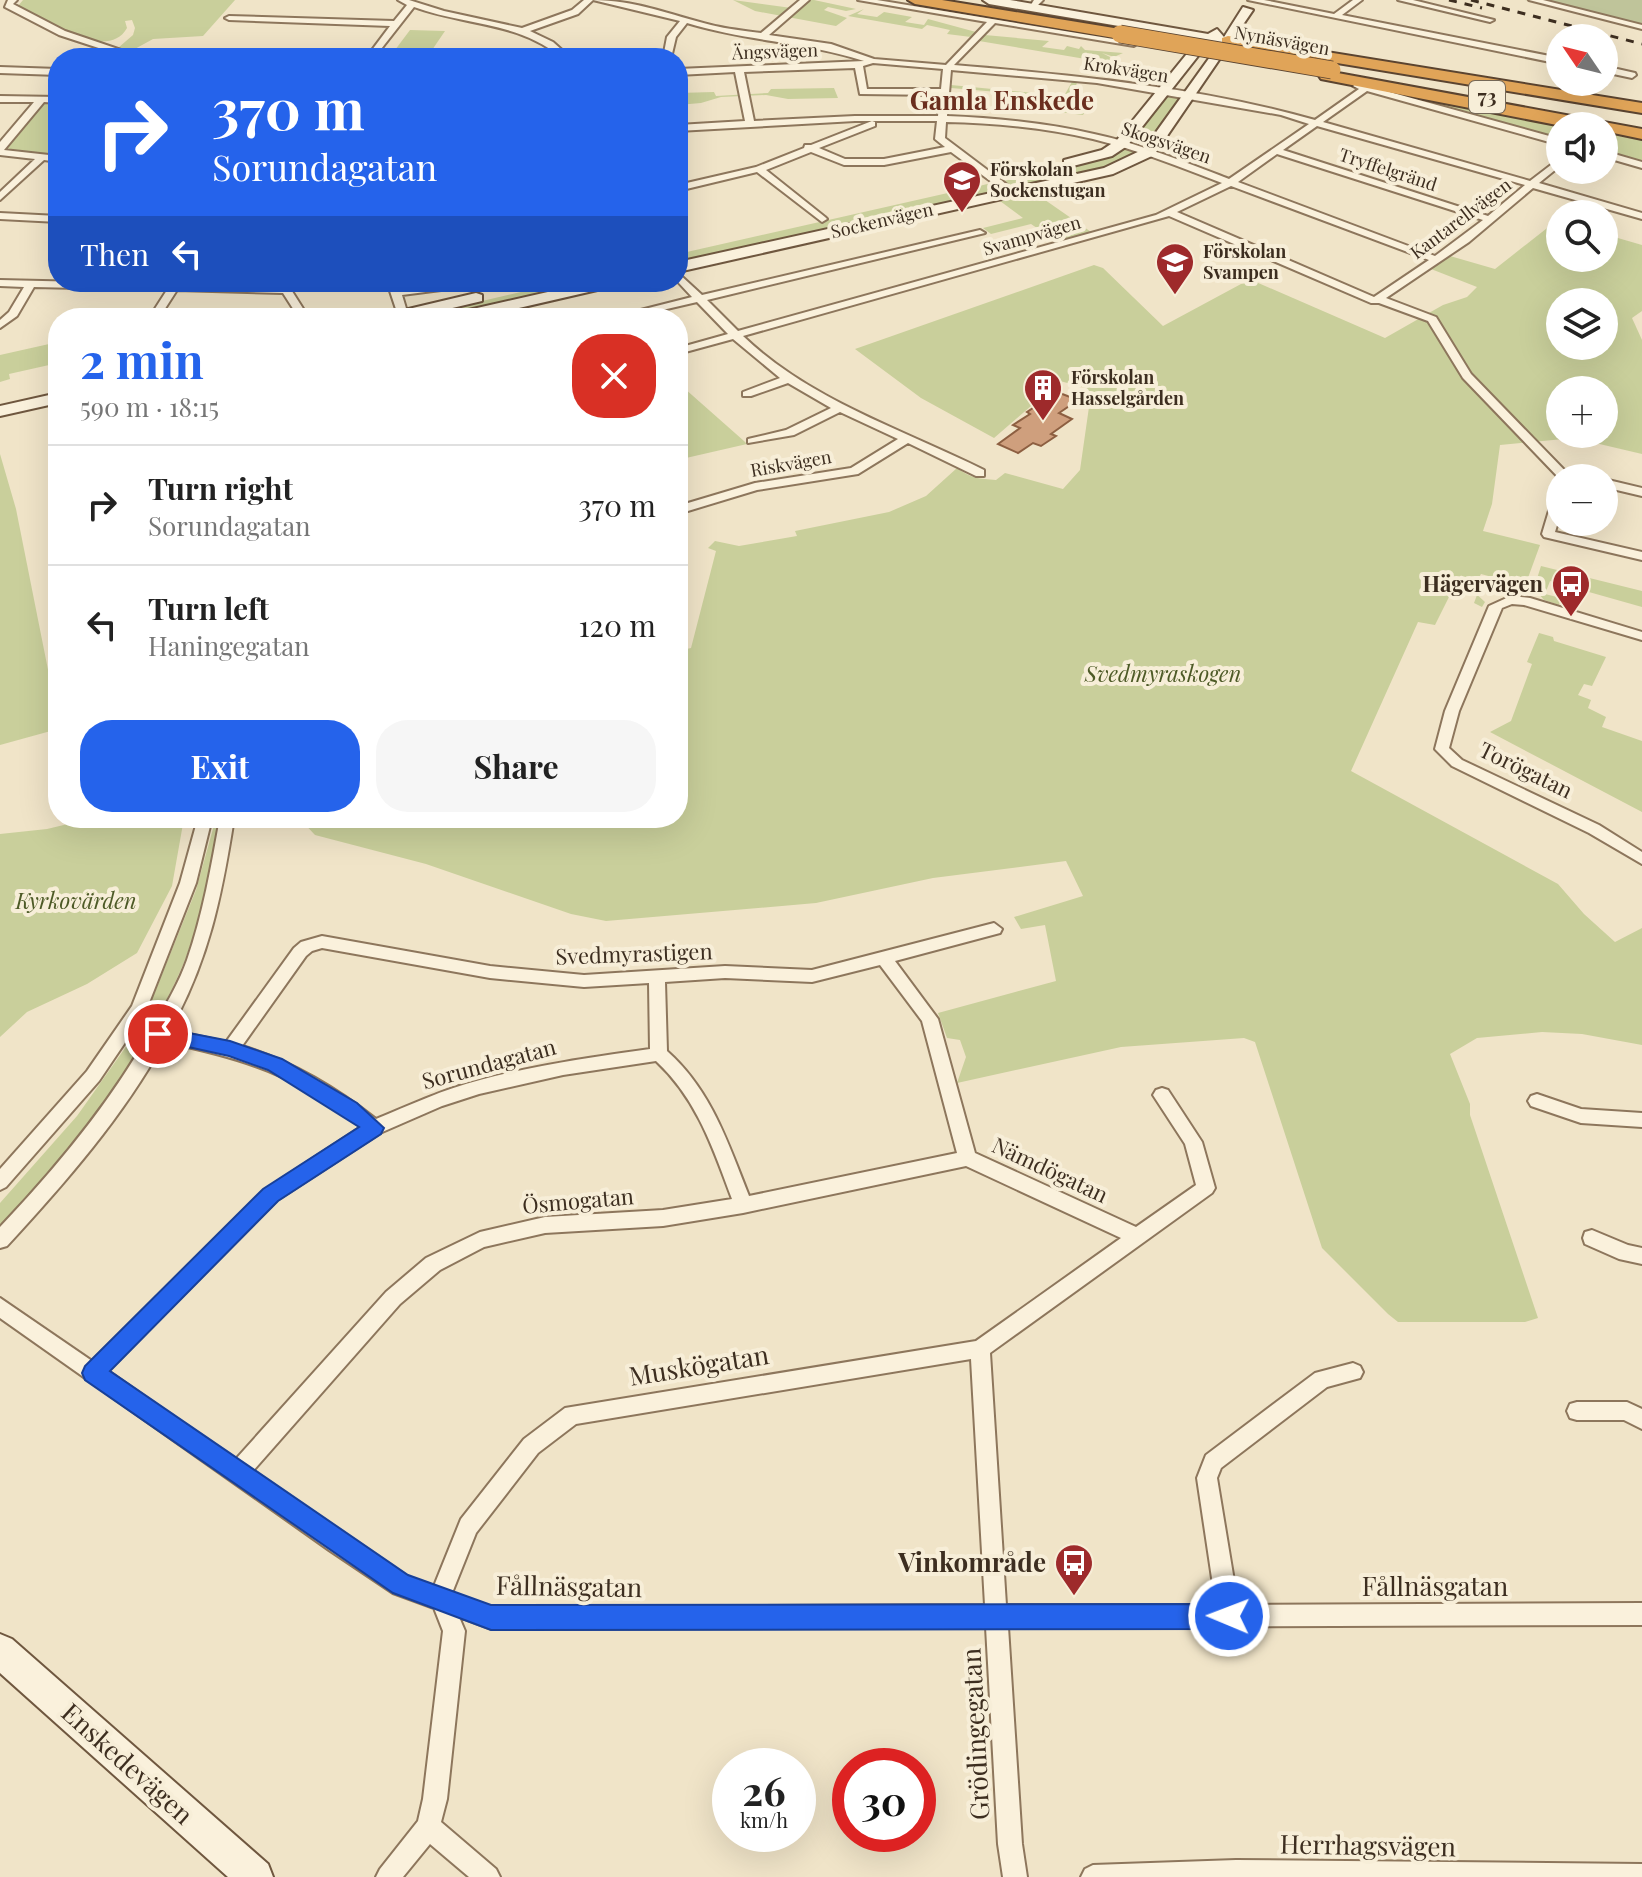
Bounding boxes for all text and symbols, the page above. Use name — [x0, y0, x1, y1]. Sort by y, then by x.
street label: Nynäsvägen — [1233, 20, 1332, 60]
north arrow — [1546, 24, 1618, 96]
map controls — [1546, 24, 1618, 536]
street label: Ängsvägen — [730, 37, 819, 65]
street label: Krokvägen — [1082, 50, 1171, 88]
text: 370 m — [212, 70, 365, 145]
icon: right — [80, 80, 184, 184]
road number: 73 — [1469, 81, 1505, 113]
district label: Gamla Enskede — [910, 82, 1094, 117]
button: sound — [1546, 112, 1618, 184]
street label: Skogsvägen — [1118, 116, 1215, 169]
text: Sorundagatan — [212, 142, 437, 190]
street label: Tryffelgränd — [1336, 142, 1441, 196]
place label: Förskolan Sockenstugan — [990, 157, 1105, 202]
school or university icon: Förskolan Sockenstugan — [941, 159, 983, 214]
street label: Kantarellvägen — [1405, 172, 1516, 264]
street label: Sockenvägen — [828, 197, 936, 243]
button: search — [1546, 200, 1618, 272]
street label: Svampvägen — [980, 210, 1084, 260]
icon: left — [165, 232, 209, 276]
text: Then — [80, 234, 149, 274]
place label: Förskolan Svampen — [1203, 239, 1286, 284]
school or university icon: Förskolan Svampen — [1154, 241, 1196, 296]
button: layers — [1546, 288, 1618, 360]
text: 2 min — [80, 327, 204, 391]
button: close — [572, 334, 656, 418]
place label: Förskolan Hasselgården — [1071, 365, 1184, 410]
building icon: Förskolan Hasselgården — [1022, 367, 1064, 422]
button: + — [1546, 376, 1618, 448]
text: 590 m · 18:15 — [80, 389, 219, 424]
street label: Riskvägen — [748, 444, 833, 482]
button: − — [1546, 464, 1618, 536]
text: Turn right — [148, 468, 293, 508]
icon: right — [80, 483, 124, 527]
text: 370 m — [578, 485, 656, 525]
text: Sorundagatan — [148, 508, 311, 543]
bus stop icon: Hägervägen — [1550, 563, 1592, 618]
place label: Hägervägen — [1422, 568, 1543, 598]
text: Turn left — [148, 588, 269, 628]
icon: left — [80, 603, 124, 647]
text: 120 m — [578, 605, 656, 645]
text: Haningegatan — [148, 628, 310, 663]
park label: Svedmyraskogen — [1084, 658, 1241, 688]
button: Exit — [80, 720, 360, 812]
button: Share — [376, 720, 656, 812]
street label: Torögatan — [1475, 734, 1578, 805]
park label: Kyrkovärden — [14, 885, 137, 915]
street label: Svedmyrastigen — [555, 935, 713, 971]
pin — [124, 1000, 192, 1068]
icon: arrive — [136, 1012, 180, 1056]
street label: Sorundagatan — [418, 1031, 559, 1095]
street label: Nämdögatan — [988, 1129, 1113, 1209]
street label: Ösmogatan — [521, 1180, 635, 1220]
street label: Muskögatan — [626, 1336, 772, 1393]
bus stop icon: Vinkområde — [1053, 1542, 1095, 1597]
place label: Vinkområde — [897, 1544, 1046, 1579]
street label: Fållnäsgatan — [496, 1567, 643, 1604]
street label: Fållnäsgatan — [1362, 1568, 1509, 1603]
position arrow — [1187, 1574, 1271, 1658]
street label: Grödingegatan — [952, 1647, 996, 1821]
street label: Enskedevägen — [55, 1694, 202, 1832]
speed limit sign: 30 — [832, 1748, 936, 1852]
text: 26 — [742, 1763, 786, 1816]
text: km/h — [740, 1806, 788, 1833]
street label: Herrhagsvägen — [1280, 1825, 1457, 1864]

